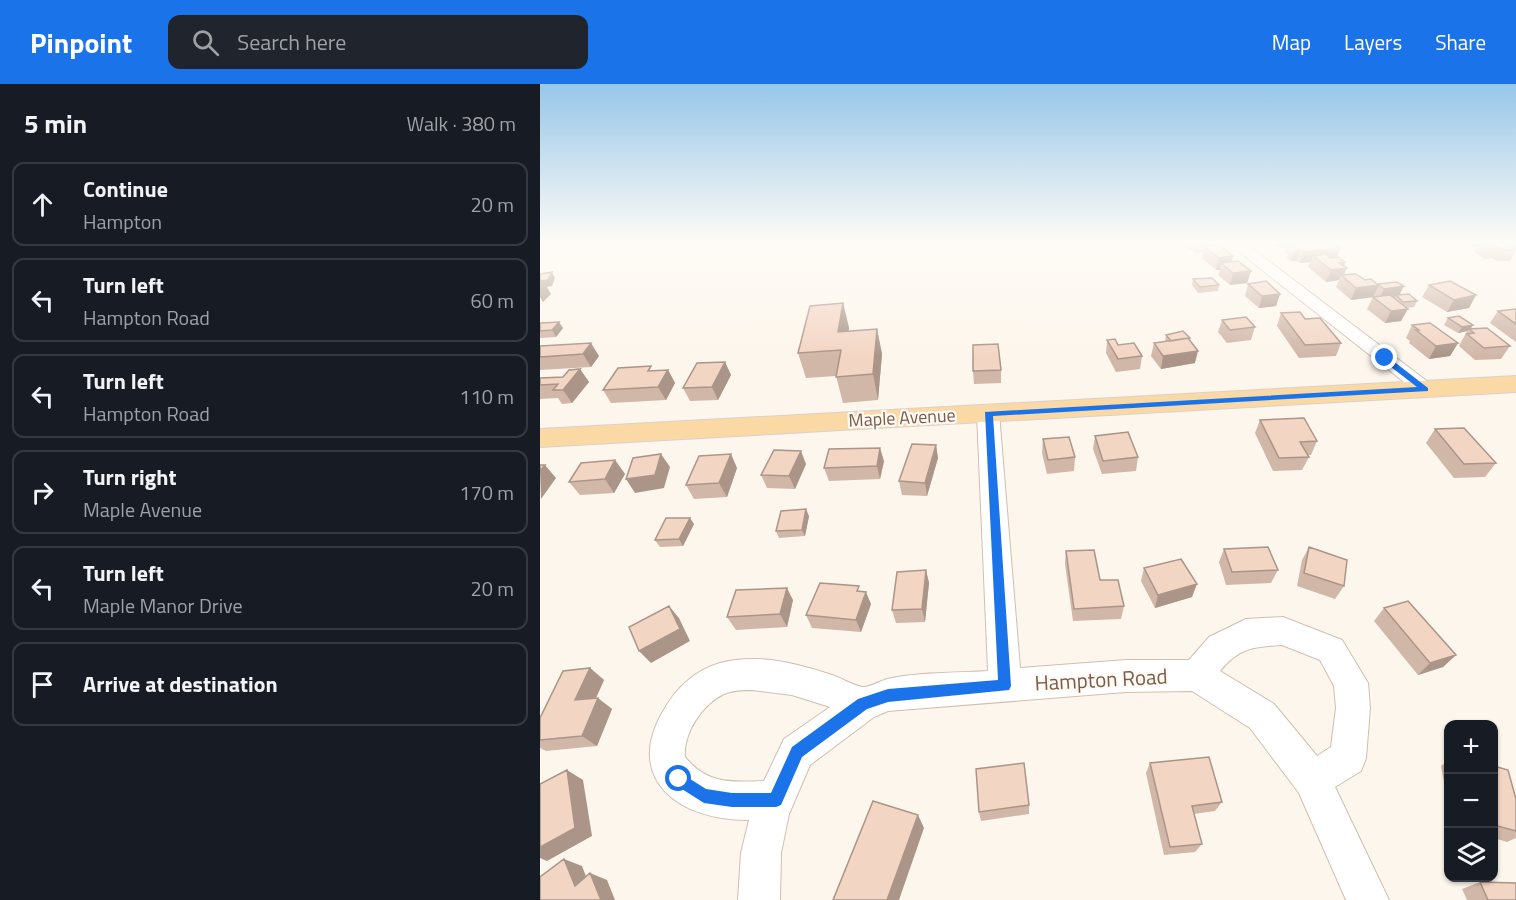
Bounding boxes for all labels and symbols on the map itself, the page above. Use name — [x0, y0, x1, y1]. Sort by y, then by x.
route end — [1371, 344, 1397, 370]
street label: Maple Avenue — [848, 401, 956, 434]
street label: Hampton Road — [1034, 660, 1168, 698]
route start — [665, 765, 691, 791]

